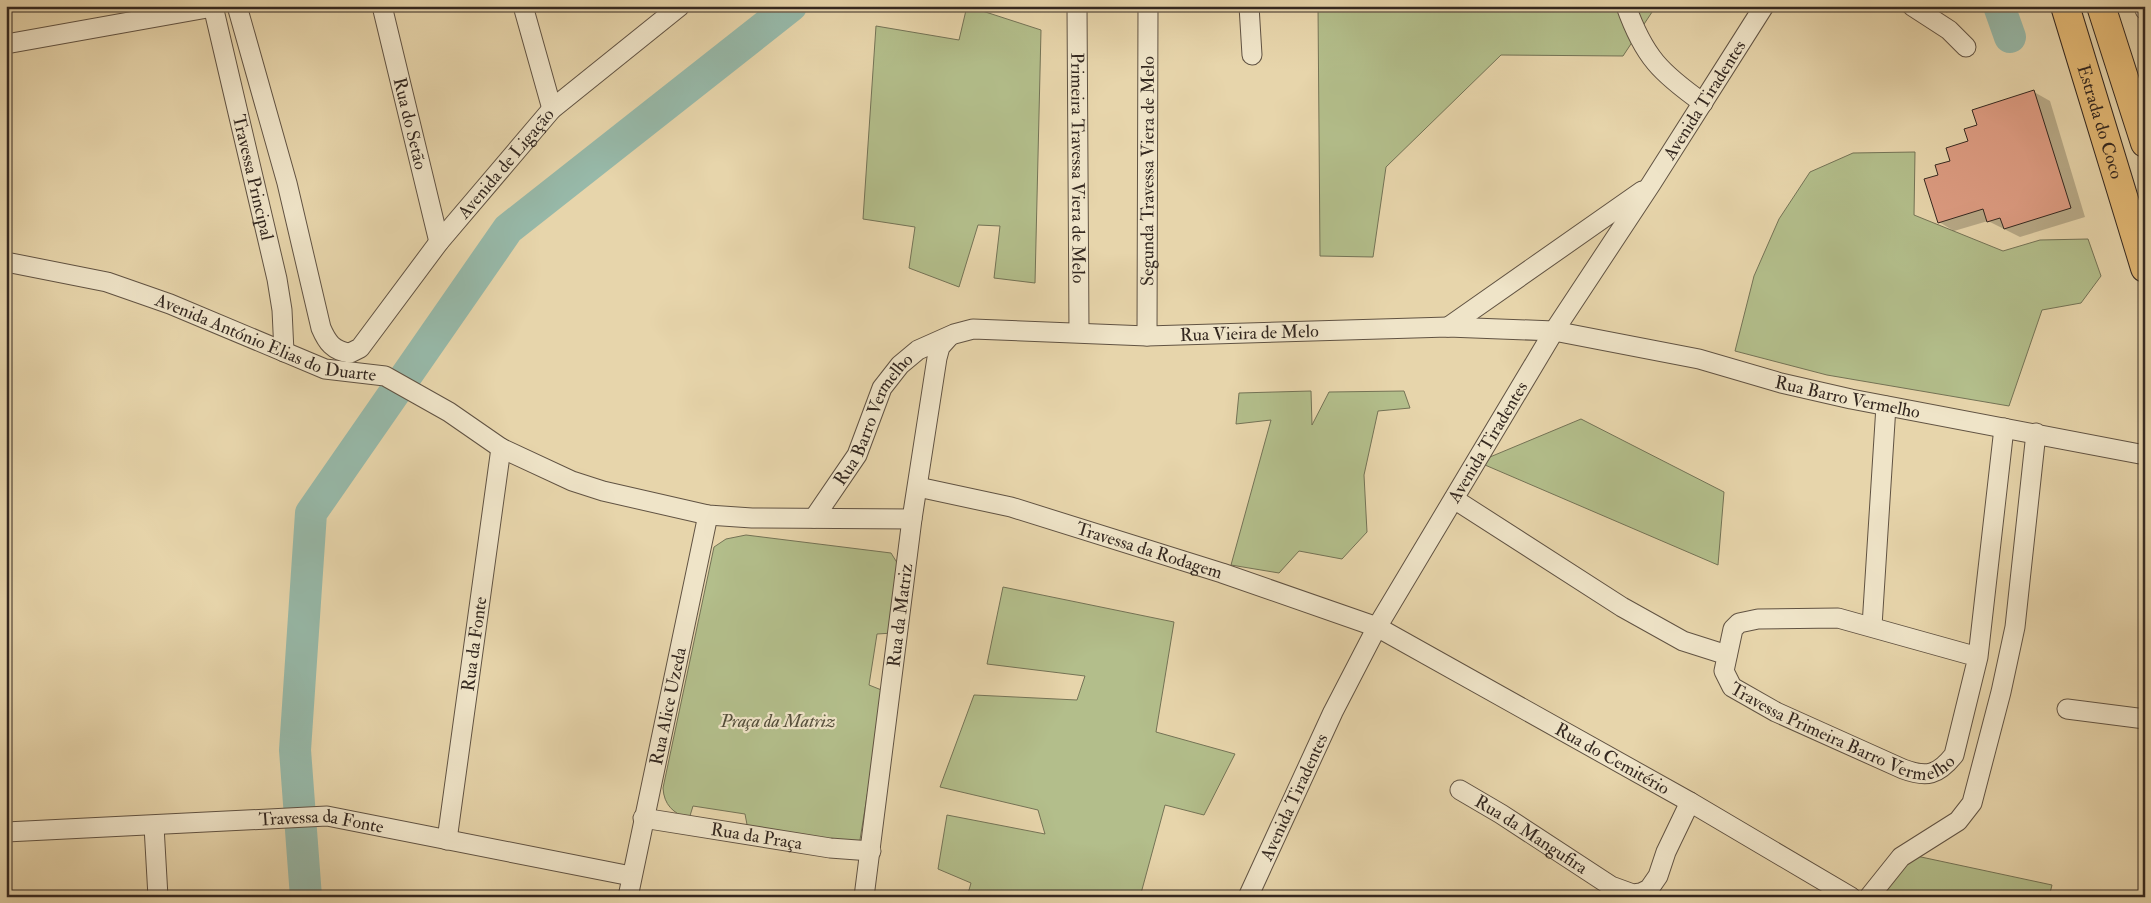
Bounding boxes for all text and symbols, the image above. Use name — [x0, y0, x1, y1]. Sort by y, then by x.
street label: Avenida Tiradentes — [1657, 36, 1751, 165]
street label: Primeira Travessa Viera de Melo — [1066, 52, 1090, 284]
street label: Segunda Travessa Viera de Melo — [1136, 56, 1159, 286]
street label: Estrada do Coco — [2072, 62, 2129, 182]
street label: Rua do Setão — [388, 75, 433, 172]
street label: Avenida de Ligação — [452, 103, 559, 224]
street label: Travessa Principal — [227, 112, 279, 243]
street label: Avenida António Elias do Duarte — [151, 288, 378, 386]
street label: Rua Vieira de Melo — [1180, 319, 1319, 347]
street label: Rua Barro Vermelho — [828, 348, 918, 490]
street label: Rua Barro Vermelho — [1773, 370, 1922, 424]
street label: Avenida Tiradentes — [1442, 377, 1533, 508]
street label: Travessa da Rodagem — [1073, 517, 1225, 584]
street label: Rua da Matriz — [882, 562, 918, 668]
street label: Rua da Fonte — [456, 595, 492, 693]
street label: Rua Alice Uzeda — [644, 645, 692, 767]
street label: Travessa Primeira Barro Vermelho — [1726, 677, 1960, 786]
park label: Praça da Matriz — [720, 710, 835, 733]
street label: Rua do Cemitério — [1551, 717, 1674, 800]
street label: Avenida Tiradentes — [1254, 730, 1333, 865]
street label: Rua da Mangufira — [1471, 790, 1593, 879]
street label: Travessa da Fonte — [258, 804, 386, 839]
street label: Rua da Praça — [709, 818, 805, 855]

